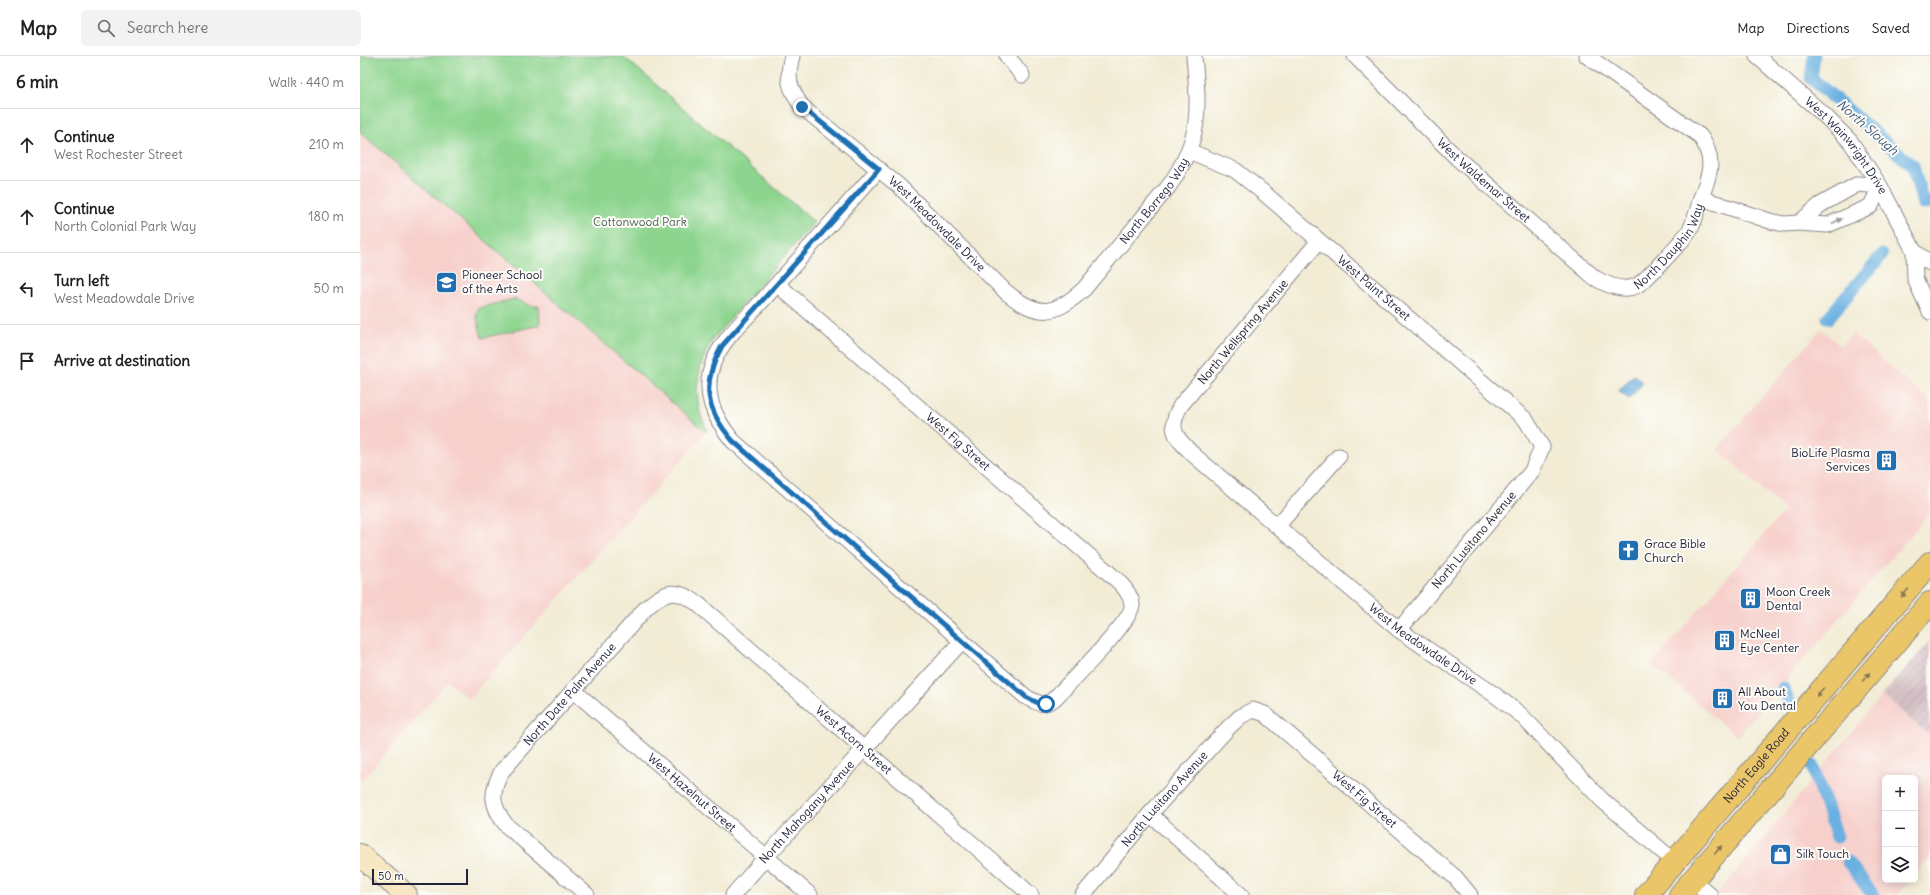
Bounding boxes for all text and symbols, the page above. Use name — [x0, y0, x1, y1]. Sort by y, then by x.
search box — [81, 10, 361, 46]
text: Map — [20, 16, 57, 40]
icon: search — [95, 17, 117, 39]
text: Search here — [127, 18, 208, 37]
text: Map — [1737, 19, 1764, 37]
text: Directions — [1786, 19, 1850, 37]
text: Saved — [1872, 19, 1910, 37]
text: 6 min — [16, 71, 58, 93]
text: Walk · 440 m — [268, 74, 344, 91]
street label: West Wainwright Drive — [1802, 94, 1891, 196]
water label: North Slough — [1833, 96, 1902, 159]
route end — [793, 98, 811, 116]
text: Continue — [54, 127, 115, 146]
icon: ahead — [16, 134, 38, 156]
street label: West Waldemar Street — [1434, 134, 1534, 225]
text: 210 m — [309, 136, 344, 153]
text: West Rochester Street — [54, 146, 183, 163]
street label: North Borrego Way — [1116, 155, 1191, 247]
street label: West Meadowdale Drive — [886, 173, 989, 274]
text: Continue — [54, 199, 115, 218]
street label: North Dauphin Way — [1631, 202, 1706, 292]
icon: ahead — [16, 206, 38, 228]
text: 180 m — [308, 208, 344, 225]
park label: Cottonwood Park — [593, 214, 687, 229]
text: North Colonial Park Way — [54, 218, 196, 235]
one-way arrow — [1831, 218, 1843, 224]
street label: West Paint Street — [1335, 252, 1414, 323]
place label: Pioneer School of the Arts — [462, 267, 542, 296]
school or university icon: Pioneer School of the Arts — [434, 269, 460, 295]
text: Turn left — [54, 271, 109, 290]
street label: North Wellspring Avenue — [1194, 276, 1291, 387]
icon: left — [16, 278, 38, 300]
text: 50 m — [313, 280, 344, 297]
text: West Meadowdale Drive — [54, 290, 195, 307]
icon: arrive — [16, 350, 38, 372]
text: Arrive at destination — [54, 351, 190, 370]
street label: West Fig Street — [923, 409, 994, 473]
place label: BioLife Plasma Services — [1791, 445, 1870, 474]
building icon: BioLife Plasma Services — [1873, 447, 1899, 473]
street label: North Lusitano Avenue — [1428, 488, 1519, 592]
place label: Grace Bible Church — [1644, 536, 1706, 565]
church icon: Grace Bible Church — [1616, 538, 1642, 564]
place label: Moon Creek Dental — [1766, 584, 1830, 613]
building icon: Moon Creek Dental — [1737, 586, 1763, 612]
one-way arrow — [1900, 587, 1909, 598]
street label: West Meadowdale Drive — [1366, 600, 1480, 688]
place label: McNeel Eye Center — [1740, 626, 1799, 655]
building icon: McNeel Eye Center — [1711, 628, 1737, 654]
street label: North Date Palm Avenue — [520, 639, 619, 749]
one-way arrow — [1862, 672, 1871, 682]
place label: All About You Dental — [1738, 684, 1796, 713]
building icon: All About You Dental — [1710, 686, 1736, 712]
one-way arrow — [1816, 686, 1825, 697]
route start — [1037, 695, 1055, 713]
street label: West Acorn Street — [813, 702, 895, 777]
street label: North Eagle Road — [1720, 725, 1792, 806]
street label: North Lusitano Avenue — [1118, 748, 1211, 850]
street label: West Hazelnut Street — [645, 750, 739, 835]
street label: North Mahogany Avenue — [756, 757, 857, 866]
street label: West Fig Street — [1329, 767, 1400, 831]
map controls — [1882, 775, 1918, 883]
button: + — [1882, 775, 1918, 811]
button: − — [1882, 811, 1918, 847]
shop icon: Silk Touch — [1767, 841, 1793, 867]
one-way arrow — [1714, 845, 1723, 856]
place label: Silk Touch — [1796, 846, 1849, 861]
button: layers — [1882, 847, 1918, 883]
scale bar — [372, 867, 468, 886]
text: 50 m — [378, 869, 404, 883]

